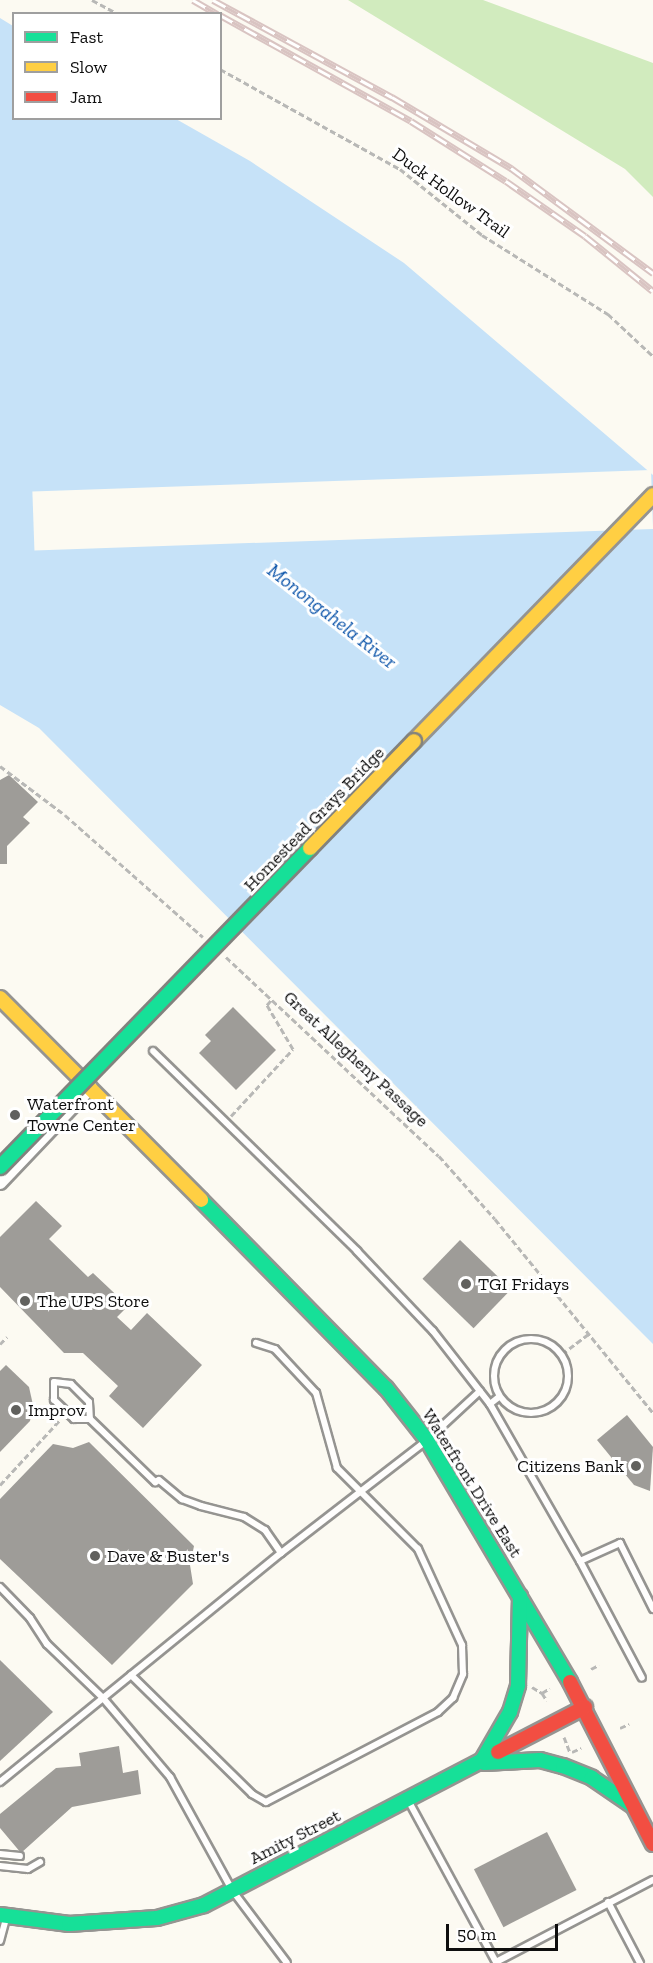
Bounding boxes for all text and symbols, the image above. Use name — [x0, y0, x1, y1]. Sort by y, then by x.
legend — [12, 12, 222, 120]
text: Fast — [70, 26, 103, 48]
text: Slow — [70, 56, 107, 78]
text: Jam — [70, 86, 102, 108]
street label: Duck Hollow Trail — [388, 143, 514, 243]
water label: Monongahela River — [263, 558, 401, 674]
street label: Homestead Grays Bridge — [239, 742, 389, 896]
street label: Great Allegheny Passage — [279, 986, 433, 1132]
place label: Waterfront Towne Center — [27, 1094, 136, 1136]
marker: Waterfront Towne Center — [8, 1108, 22, 1122]
place label: TGI Fridays — [478, 1273, 569, 1295]
marker: TGI Fridays — [459, 1277, 473, 1291]
place label: The UPS Store — [37, 1290, 149, 1312]
marker: The UPS Store — [18, 1294, 32, 1308]
place label: Improv — [28, 1399, 85, 1421]
marker: Improv — [9, 1403, 23, 1417]
street label: Waterfront Drive East — [417, 1405, 527, 1561]
place label: Citizens Bank — [517, 1455, 624, 1477]
marker: Citizens Bank — [629, 1459, 643, 1473]
place label: Dave & Buster's — [107, 1545, 229, 1567]
marker: Dave & Buster's — [88, 1549, 102, 1563]
street label: Amity Street — [246, 1805, 344, 1869]
scale bar — [449, 1912, 562, 1950]
text: 50 m — [457, 1923, 496, 1945]

